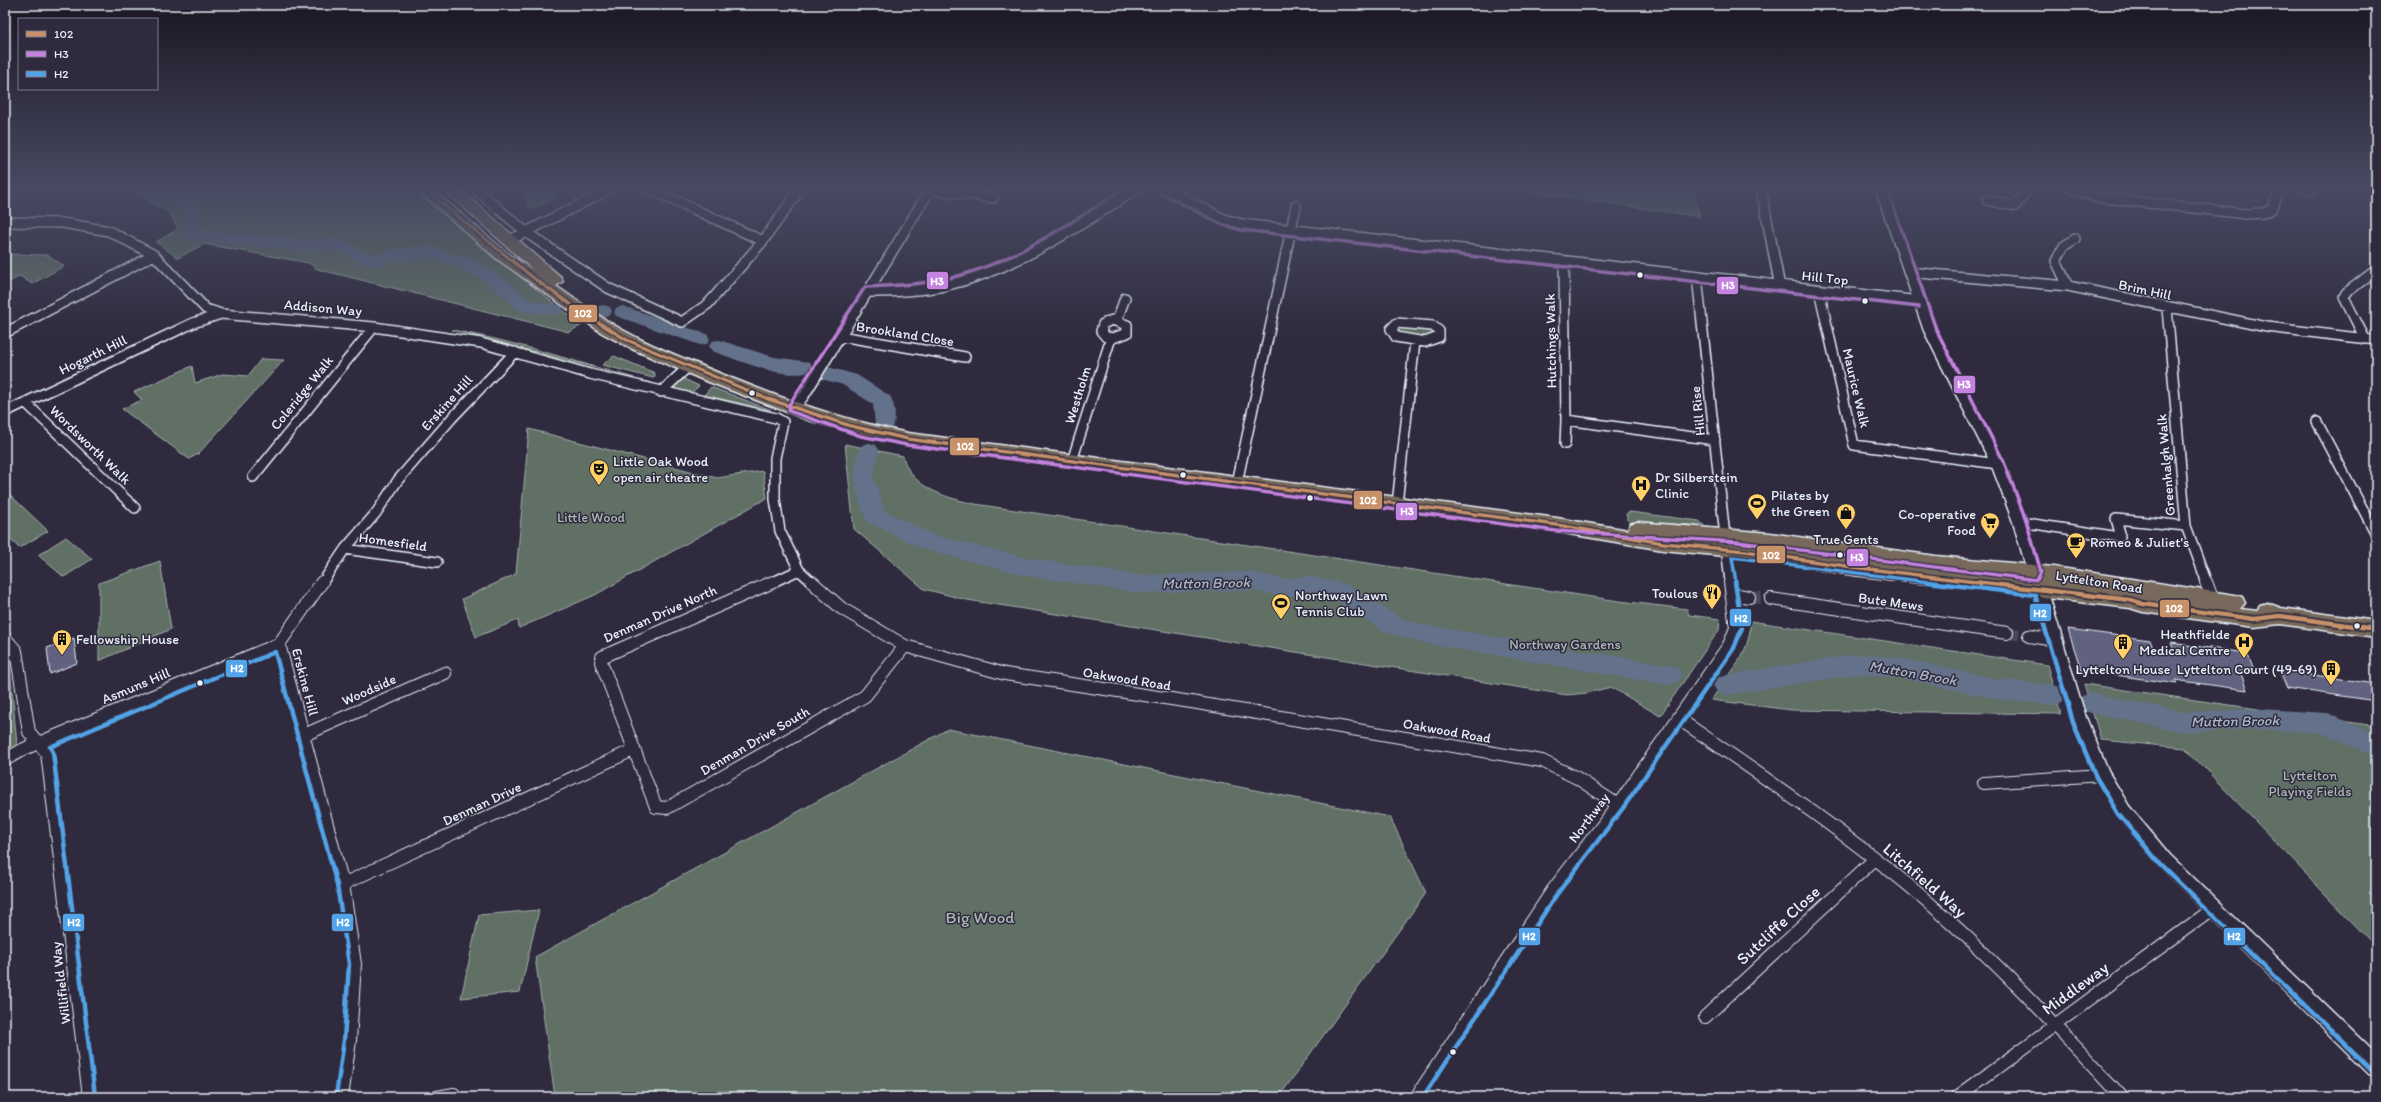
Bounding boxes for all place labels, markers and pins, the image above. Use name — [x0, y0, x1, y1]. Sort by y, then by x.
unlabelled marker — [1635, 270, 1645, 280]
unlabelled marker — [1860, 296, 1870, 306]
unlabelled marker — [747, 388, 757, 398]
place label: Little Oak Wood open air theatre — [613, 453, 709, 486]
theatre icon: Little Oak Wood open air theatre — [588, 458, 610, 486]
place label: Dr Silberstein Clinic — [1655, 469, 1738, 502]
unlabelled marker — [1178, 470, 1188, 480]
hospital icon: Dr Silberstein Clinic — [1630, 474, 1652, 502]
place label: Pilates by the Green — [1771, 487, 1830, 520]
sports icon: Pilates by the Green — [1746, 492, 1768, 520]
unlabelled marker — [1305, 493, 1315, 503]
shop icon: True Gents — [1835, 502, 1857, 530]
place label: Co-operative Food — [1898, 506, 1976, 539]
supermarket icon: Co-operative Food — [1979, 511, 2001, 539]
place label: True Gents — [1813, 531, 1879, 548]
cafe icon: Romeo & Juliet's — [2065, 531, 2087, 559]
place label: Romeo & Juliet's — [2090, 534, 2189, 551]
unlabelled marker — [1835, 550, 1845, 560]
restaurant icon: Toulous — [1701, 582, 1723, 610]
place label: Toulous — [1652, 585, 1698, 602]
place label: Northway Lawn Tennis Club — [1295, 587, 1388, 620]
sports icon: Northway Lawn Tennis Club — [1270, 592, 1292, 620]
unlabelled marker — [2352, 621, 2362, 631]
place label: Heathfielde Medical Centre — [2139, 626, 2230, 659]
building icon: Fellowship House — [51, 628, 73, 656]
place label: Fellowship House — [76, 631, 179, 648]
hospital icon: Heathfielde Medical Centre — [2233, 631, 2255, 659]
building icon: Lyttelton House — [2112, 632, 2134, 660]
building icon: Lyttelton Court (49-69) — [2320, 658, 2342, 686]
place label: Lyttelton House — [2076, 661, 2171, 678]
place label: Lyttelton Court (49-69) — [2177, 661, 2317, 678]
unlabelled marker — [195, 678, 205, 688]
unlabelled marker — [1448, 1047, 1458, 1057]

